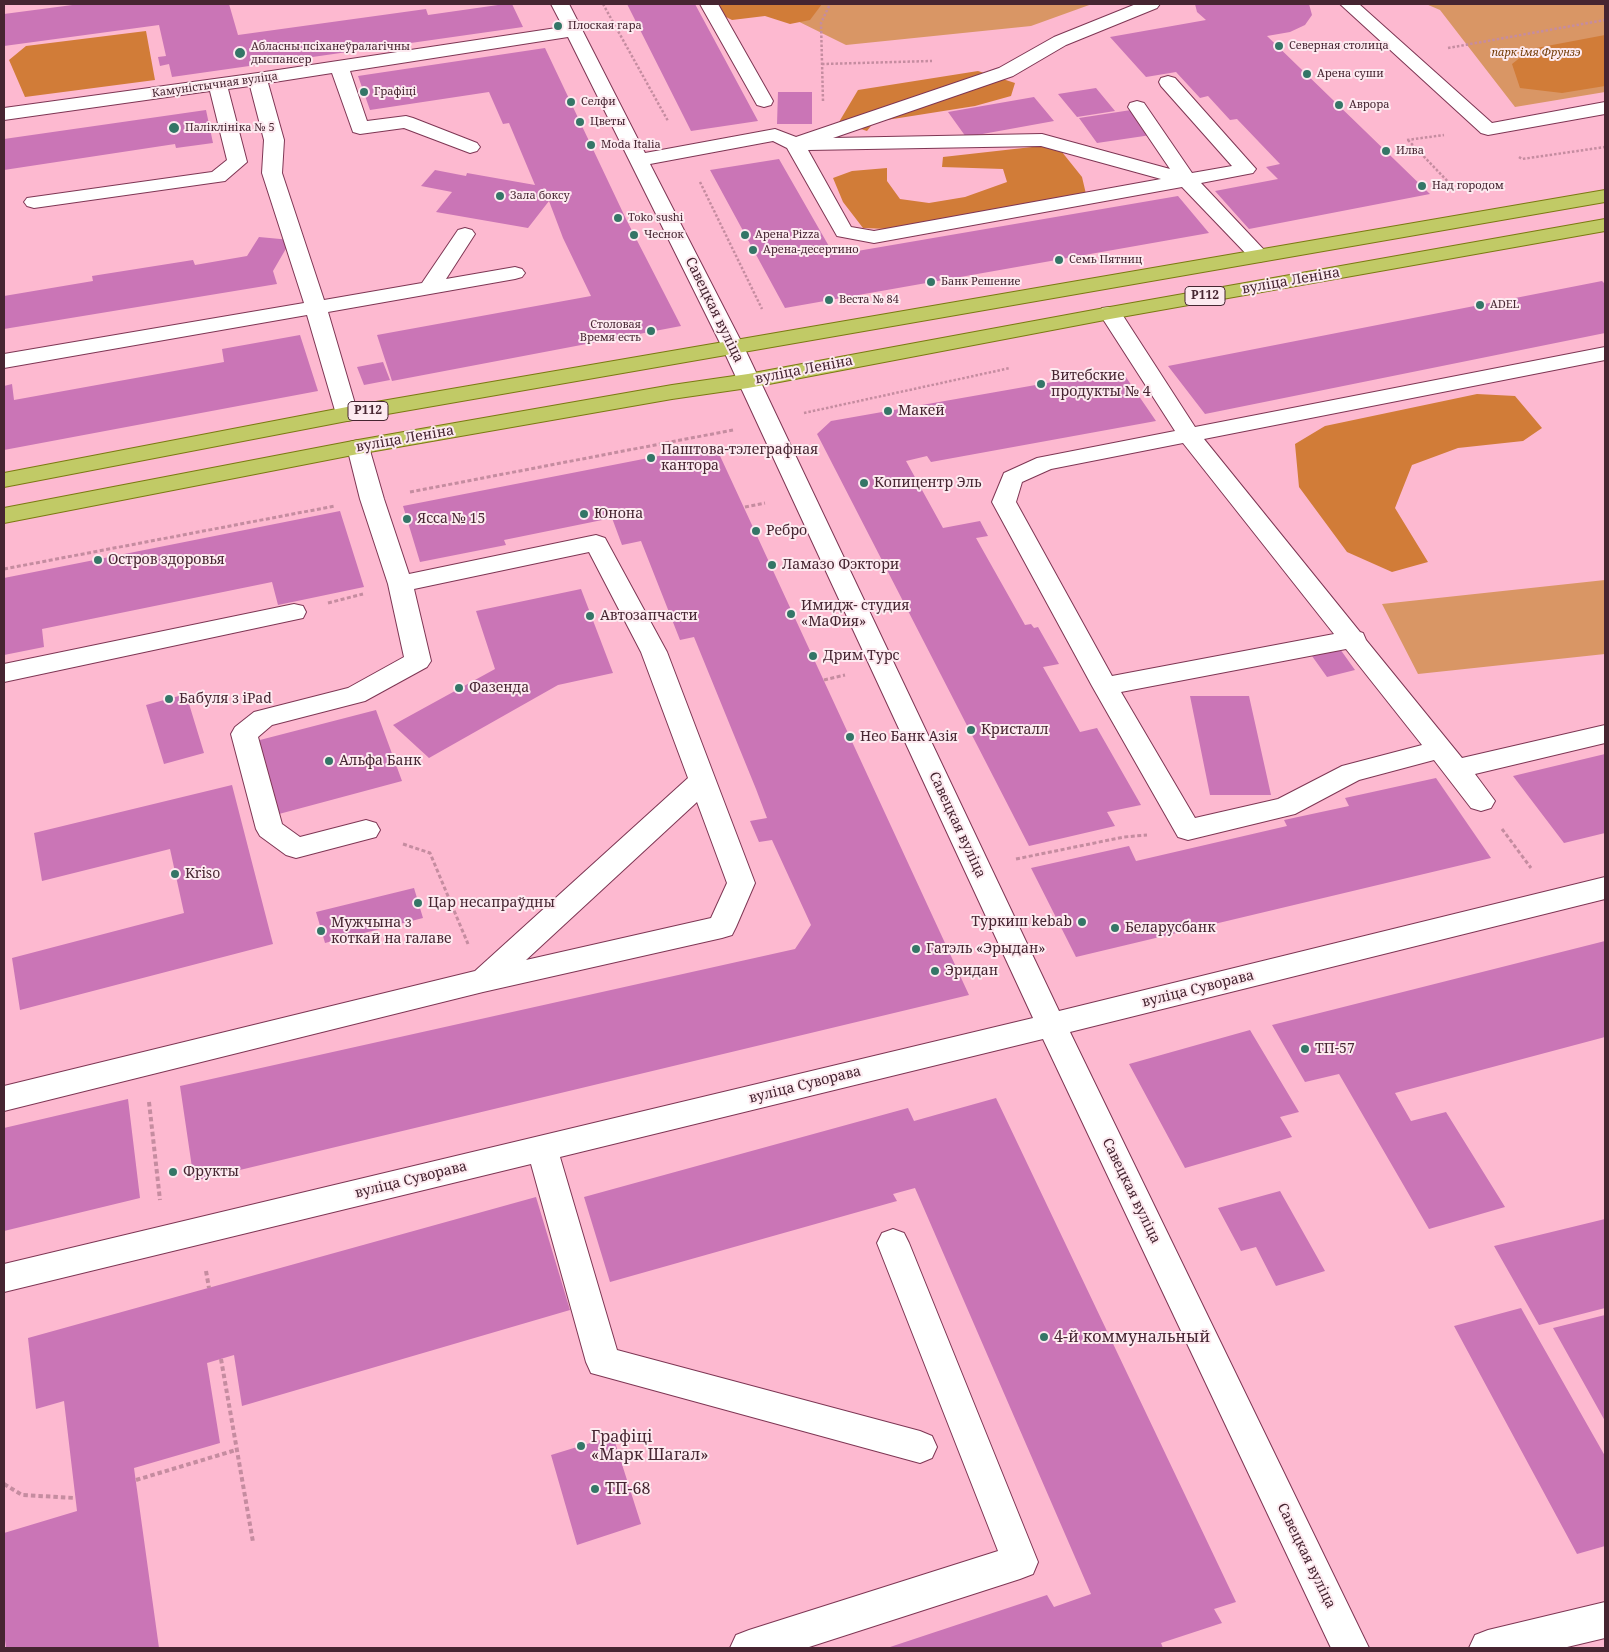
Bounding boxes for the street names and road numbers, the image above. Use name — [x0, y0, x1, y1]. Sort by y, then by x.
street label: Камуністычная вуліца — [151, 70, 279, 100]
street label: Савецкая вуліца — [681, 255, 747, 365]
street label: вуліца Леніна — [1241, 264, 1341, 298]
road number: Р112 — [1185, 286, 1225, 306]
street label: вуліца Леніна — [754, 352, 854, 388]
road number: Р112 — [348, 402, 388, 421]
street label: вуліца Леніна — [355, 422, 455, 456]
street label: Савецкая вуліца — [925, 769, 989, 881]
street label: вуліца Суворава — [1140, 967, 1256, 1011]
street label: вуліца Суворава — [747, 1063, 863, 1107]
street label: Савецкая вуліца — [1098, 1136, 1164, 1246]
street label: вуліца Суворава — [353, 1158, 469, 1202]
street label: Савецкая вуліца — [1273, 1501, 1339, 1611]

